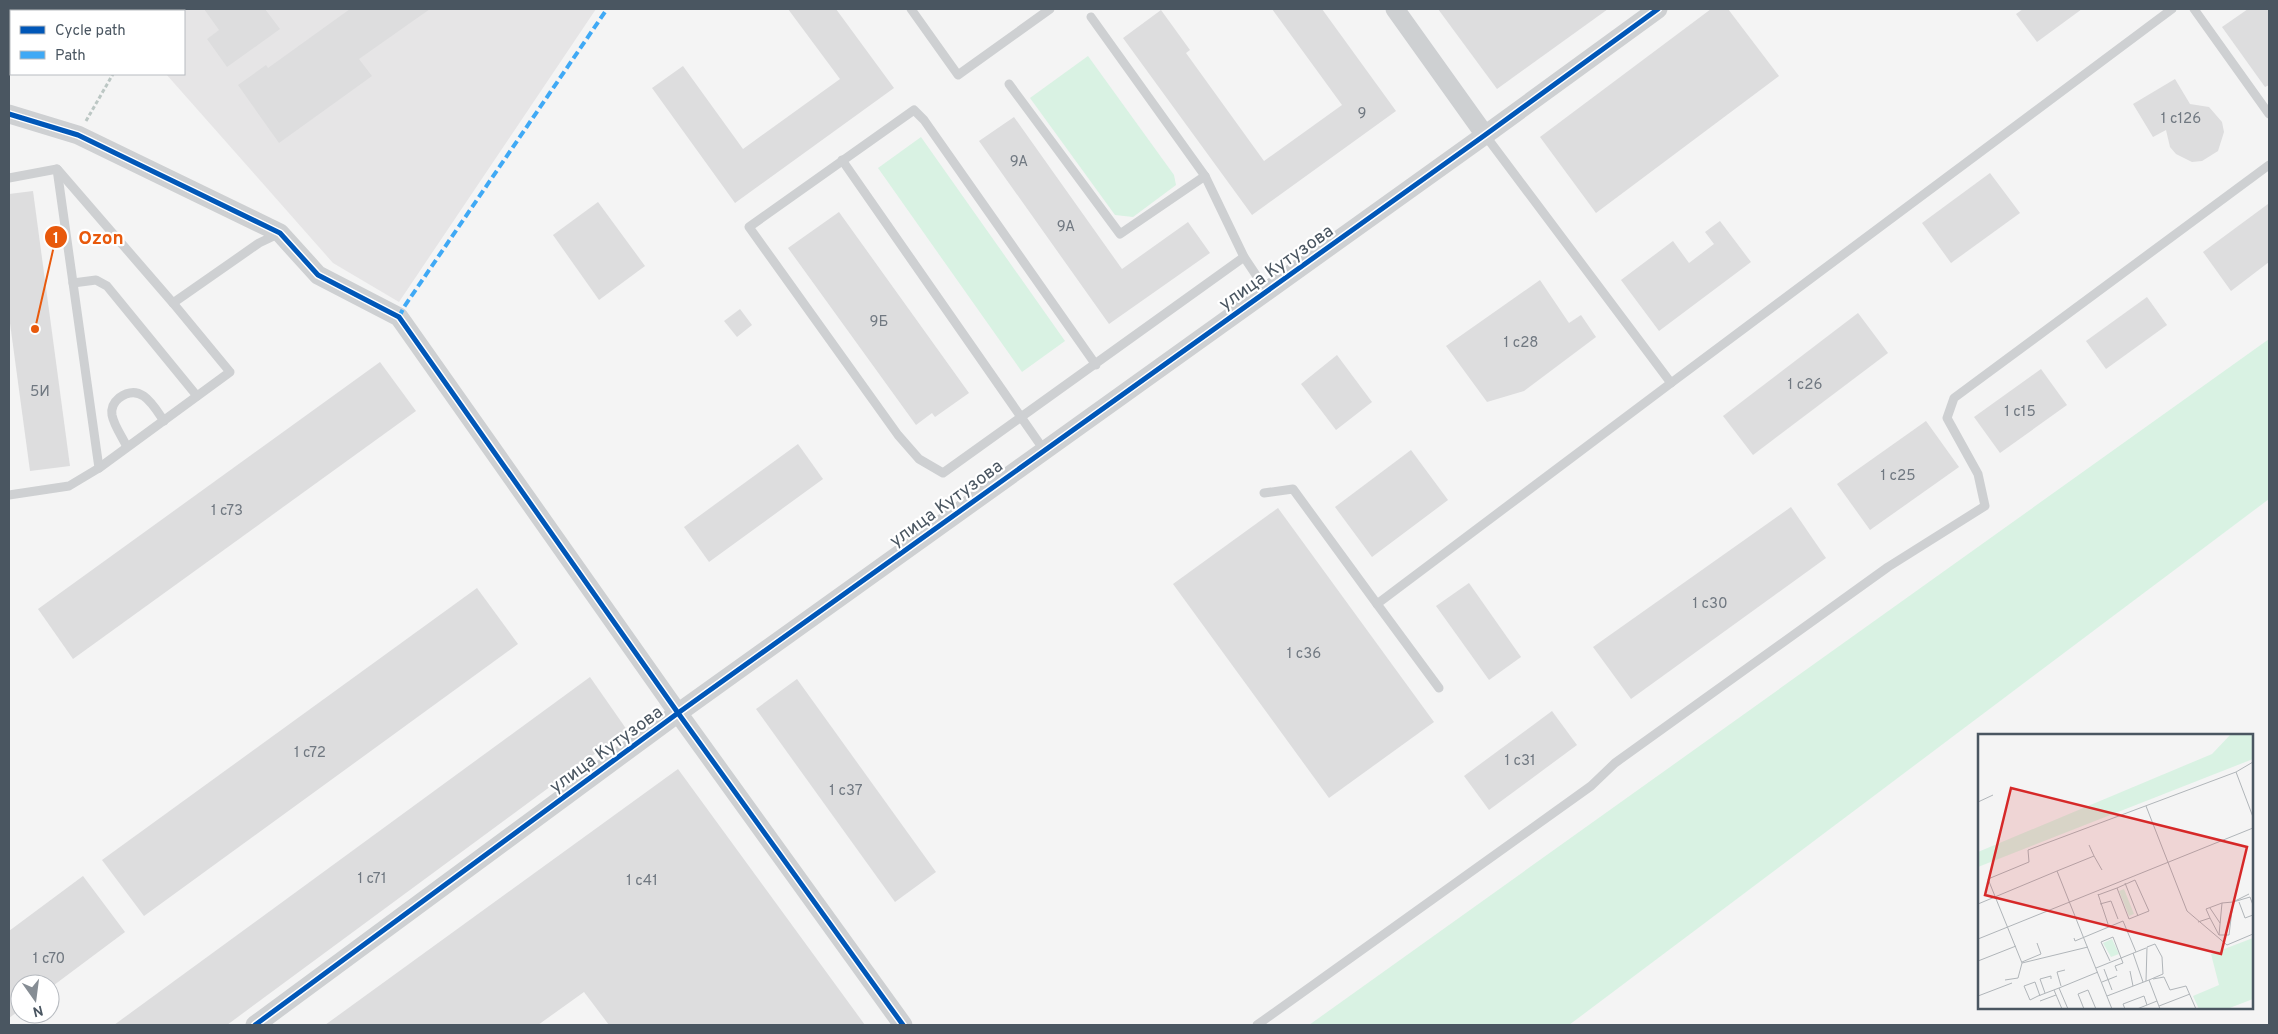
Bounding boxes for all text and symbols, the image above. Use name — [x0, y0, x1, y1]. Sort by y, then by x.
legend — [10, 10, 185, 75]
text: Cycle path — [55, 22, 126, 41]
text: Path — [55, 47, 86, 66]
house number: 9 — [1358, 105, 1366, 124]
house number: 1 с126 — [2161, 110, 2201, 129]
house number: 9А — [1010, 153, 1028, 172]
house number: 9А — [1057, 218, 1075, 237]
callout: Ozon — [44, 220, 134, 254]
street label: улица Кутузова — [1215, 220, 1339, 316]
text: Ozon — [78, 227, 124, 251]
text: 1 — [53, 230, 59, 249]
house number: 9Б — [870, 313, 888, 332]
house number: 1 с28 — [1504, 334, 1538, 353]
house number: 1 с26 — [1788, 376, 1822, 395]
house number: 5И — [30, 383, 50, 402]
house number: 1 с15 — [2004, 403, 2036, 422]
street label: улица Кутузова — [886, 455, 1008, 553]
house number: 1 с25 — [1880, 467, 1916, 486]
house number: 1 с73 — [211, 502, 243, 521]
house number: 1 с30 — [1692, 595, 1728, 614]
house number: 1 с36 — [1287, 645, 1321, 664]
street label: улица Кутузова — [546, 701, 668, 799]
inset map — [1978, 734, 2253, 1009]
house number: 1 с72 — [294, 744, 326, 763]
house number: 1 с31 — [1504, 752, 1536, 771]
house number: 1 с37 — [829, 782, 863, 801]
house number: 1 с71 — [357, 870, 387, 889]
house number: 1 с41 — [626, 872, 658, 891]
house number: 1 с70 — [33, 950, 65, 969]
north arrow — [10, 974, 60, 1024]
text: N — [31, 1001, 45, 1020]

